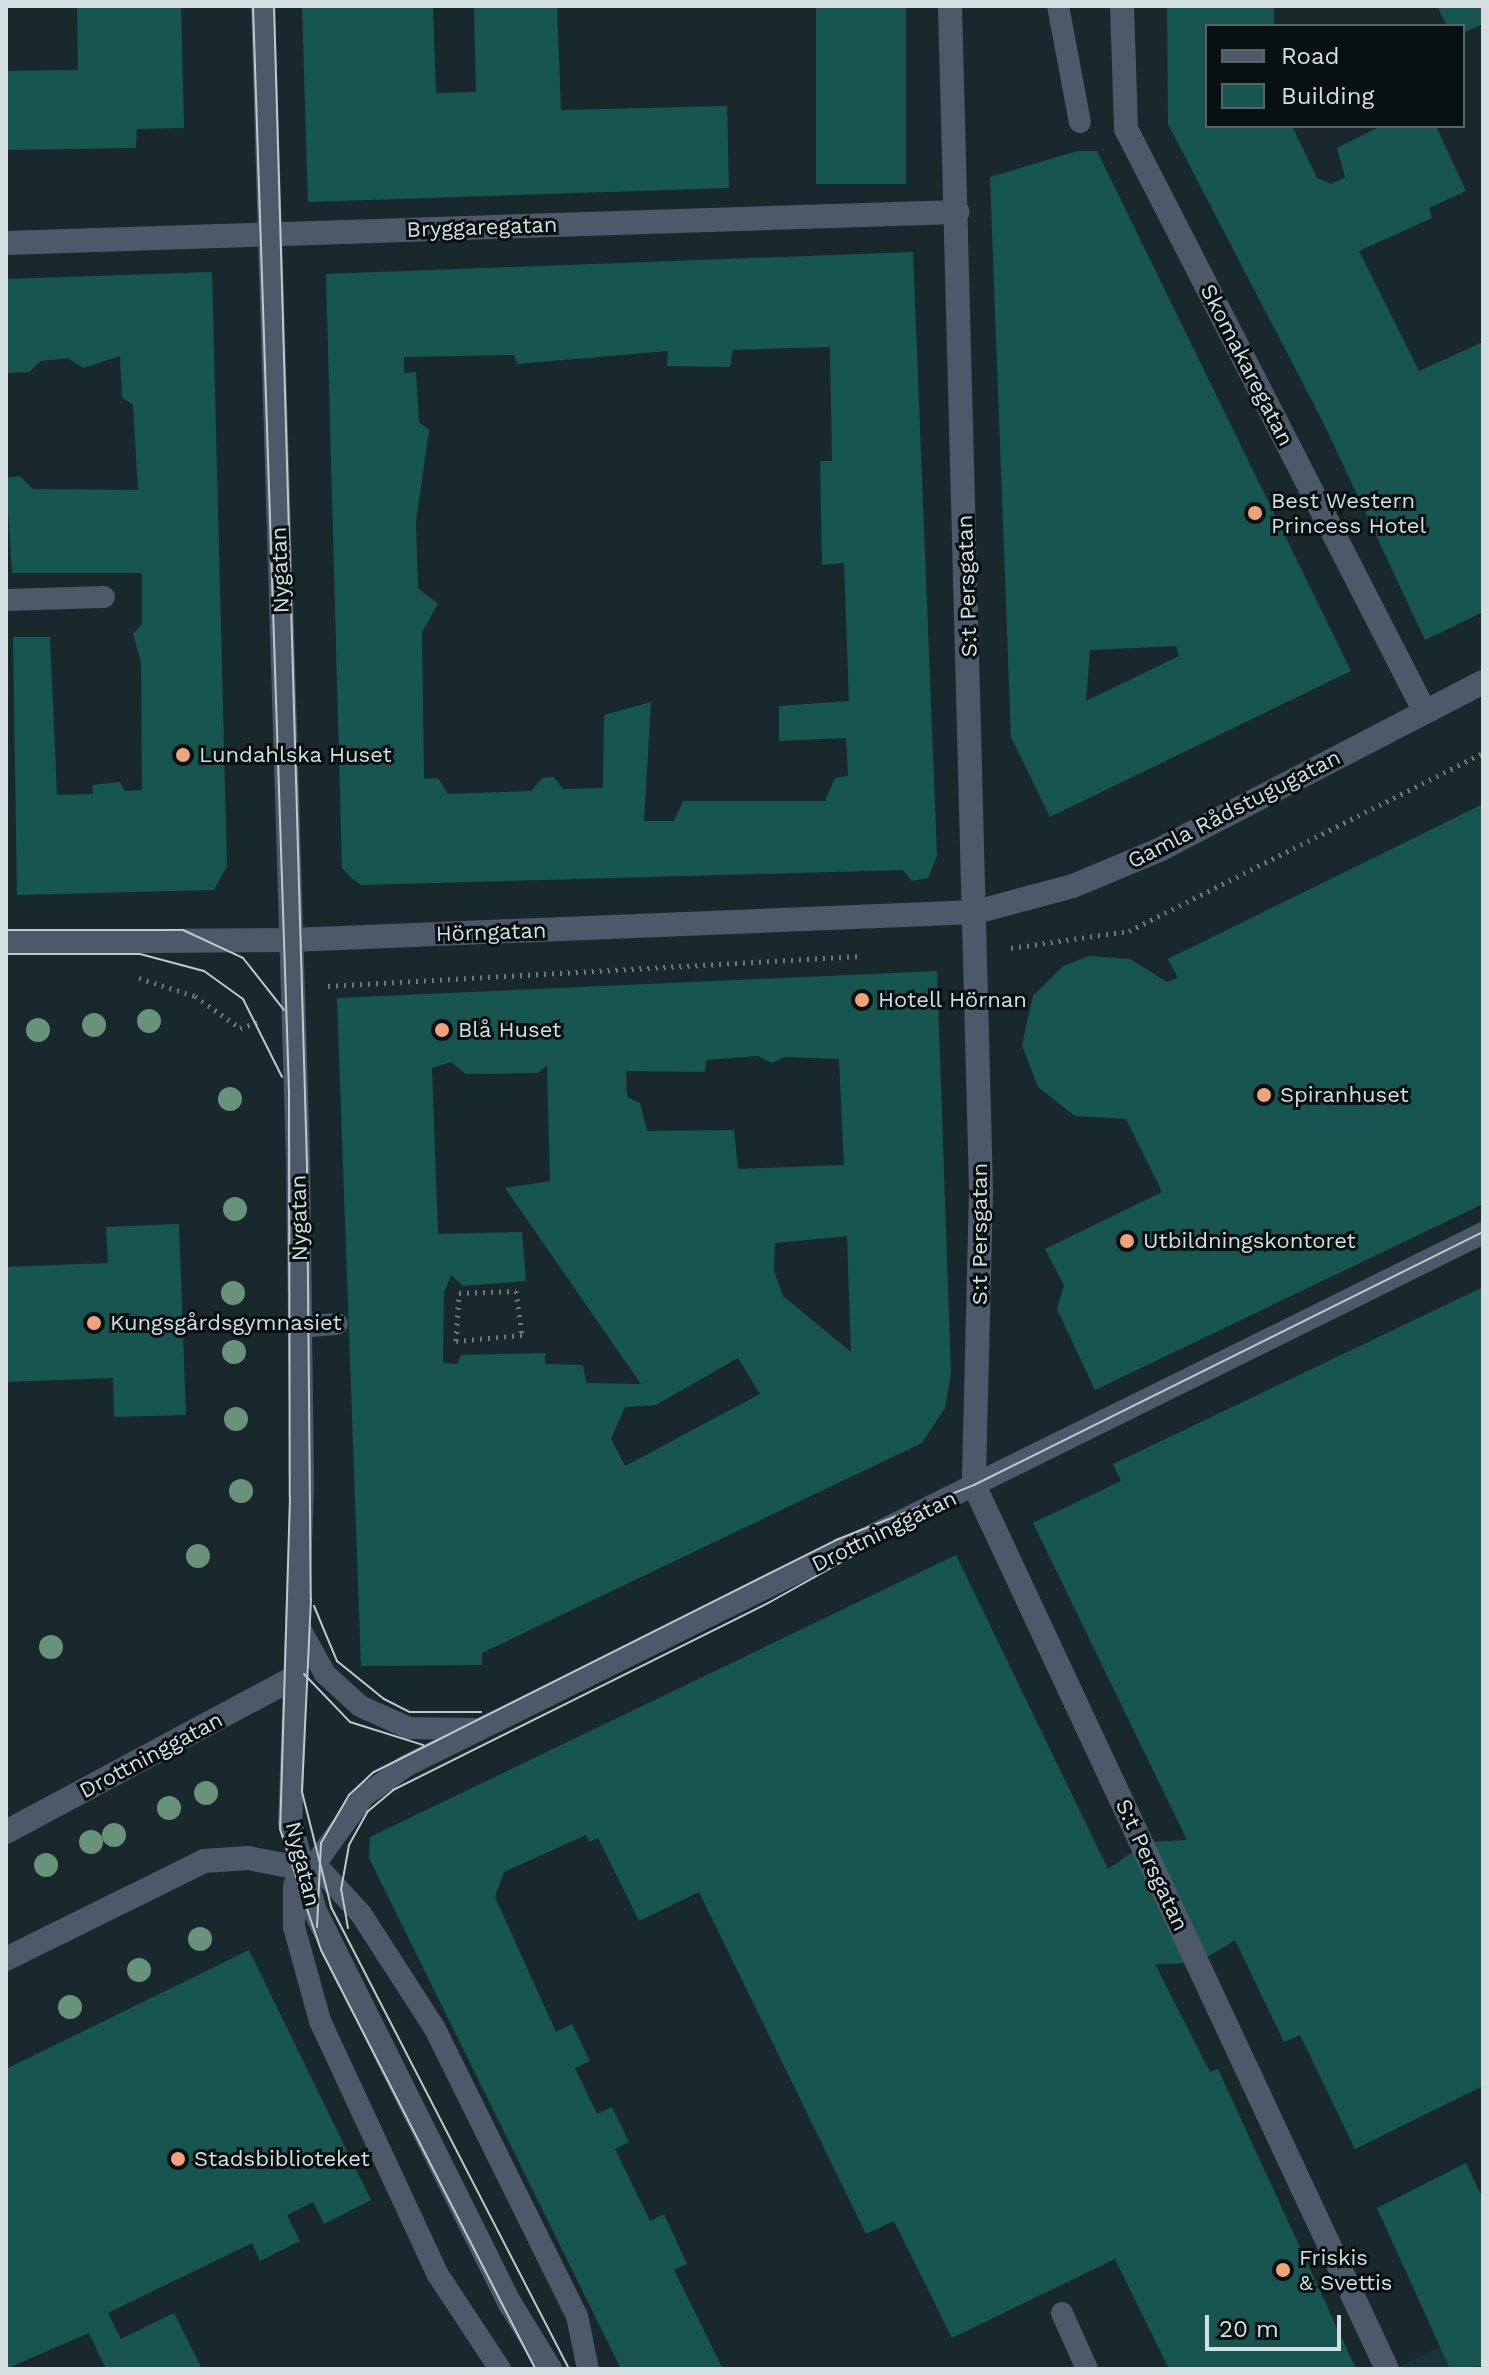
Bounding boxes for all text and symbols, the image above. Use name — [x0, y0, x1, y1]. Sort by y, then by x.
legend — [1205, 24, 1465, 128]
text: Road — [1281, 42, 1340, 70]
text: Building — [1281, 82, 1374, 110]
street label: Bryggaregatan — [406, 211, 558, 243]
street label: Skomakaregatan — [1195, 280, 1299, 450]
place label: Best Western Princess Hotel — [1271, 487, 1426, 538]
marker: Best Western Princess Hotel — [1246, 504, 1264, 522]
street label: S:t Persgatan — [951, 514, 983, 658]
street label: Nygatan — [265, 526, 295, 614]
place label: Lundahlska Huset — [199, 742, 392, 768]
street label: Gamla Rådstugugatan — [1123, 744, 1345, 874]
marker: Lundahlska Huset — [174, 746, 192, 764]
street label: Hörngatan — [435, 917, 547, 947]
place label: Hotell Hörnan — [878, 987, 1028, 1013]
marker: Hotell Hörnan — [853, 991, 871, 1009]
place label: Blå Huset — [458, 1017, 562, 1043]
marker: Blå Huset — [433, 1021, 451, 1039]
place label: Spiranhuset — [1280, 1082, 1409, 1108]
marker: Spiranhuset — [1255, 1086, 1273, 1104]
street label: S:t Persgatan — [967, 1163, 993, 1305]
street label: Nygatan — [285, 1175, 313, 1261]
place label: Utbildningskontoret — [1143, 1228, 1356, 1254]
marker: Utbildningskontoret — [1118, 1232, 1136, 1250]
place label: Kungsgårdsgymnasiet — [110, 1310, 342, 1336]
marker: Kungsgårdsgymnasiet — [85, 1314, 103, 1332]
street label: Drottninggatan — [807, 1484, 961, 1578]
street label: Drottninggatan — [75, 1706, 227, 1804]
street label: S:t Persgatan — [1110, 1795, 1194, 1935]
street label: Nygatan — [280, 1819, 326, 1909]
place label: Stadsbiblioteket — [194, 2146, 370, 2172]
marker: Stadsbiblioteket — [169, 2150, 187, 2168]
place label: Friskis & Svettis — [1299, 2244, 1392, 2296]
marker: Friskis & Svettis — [1274, 2261, 1292, 2279]
scale bar — [1209, 2299, 1345, 2349]
text: 20 m — [1219, 2315, 1279, 2343]

